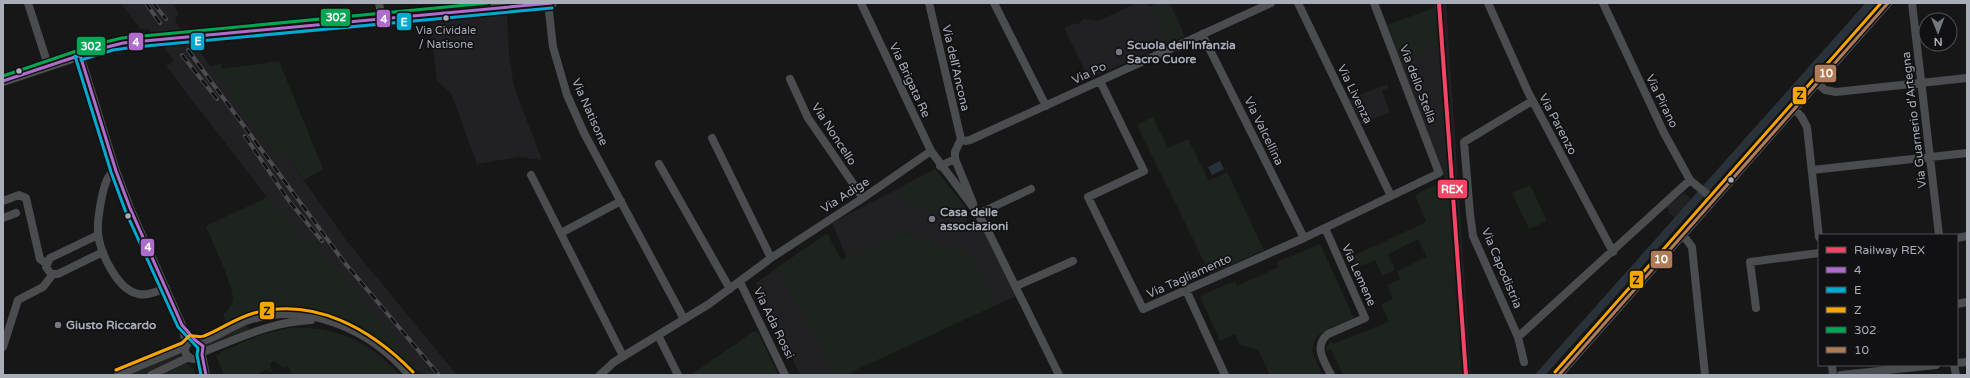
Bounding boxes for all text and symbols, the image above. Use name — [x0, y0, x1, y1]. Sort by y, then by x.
line badge: 302 — [320, 8, 351, 27]
line badge: 4 — [376, 9, 391, 28]
text: 302 — [326, 11, 346, 24]
line badge: E — [396, 12, 412, 31]
north arrow — [1918, 12, 1958, 52]
text: 4 — [381, 13, 388, 26]
marker: Via Cividale / Natisone — [441, 13, 451, 23]
text: E — [400, 16, 408, 29]
place label: Via Cividale / Natisone — [416, 24, 476, 51]
street label: Via dell'Ancona — [939, 24, 973, 112]
line badge: 4 — [128, 32, 144, 51]
line badge: E — [190, 32, 205, 51]
text: E — [194, 35, 202, 48]
text: N — [1934, 35, 1943, 48]
line badge: 302 — [76, 36, 106, 56]
text: 4 — [133, 36, 140, 49]
place label: Scuola dell'Infanzia Sacro Cuore — [1127, 38, 1236, 66]
text: 302 — [81, 40, 101, 53]
street label: Via Brigata Re — [887, 40, 934, 120]
street label: Via dello Stella — [1397, 43, 1439, 125]
marker: Scuola dell'Infanzia Sacro Cuore — [1114, 47, 1124, 57]
street label: Via Guarnerio d'Artegna — [1899, 51, 1929, 189]
street label: Via Po — [1070, 59, 1108, 87]
street label: Via Livenza — [1335, 62, 1375, 126]
line badge: 10 — [1814, 64, 1837, 83]
unlabelled marker — [14, 66, 24, 76]
text: 10 — [1819, 67, 1833, 80]
street label: Via Pirano — [1643, 72, 1681, 130]
street label: Via Natisone — [569, 76, 611, 148]
line badge: Z — [1792, 86, 1807, 105]
text: Z — [1796, 89, 1804, 102]
street label: Via Parenzo — [1536, 91, 1580, 157]
street label: Via Valcellina — [1241, 94, 1287, 168]
street label: Via Noncello — [809, 100, 859, 168]
street label: Via Adige — [818, 174, 872, 216]
unlabelled marker — [1726, 175, 1736, 185]
line badge: REX — [1437, 179, 1468, 199]
text: REX — [1441, 183, 1464, 196]
place label: Casa delle associazioni — [940, 205, 1008, 233]
unlabelled marker — [123, 211, 133, 221]
marker: Casa delle associazioni — [927, 214, 937, 224]
street label: Via Capodistria — [1479, 226, 1525, 310]
legend — [1818, 234, 1958, 366]
line badge: 4 — [140, 238, 155, 257]
text: 4 — [145, 241, 152, 254]
street label: Via Lemene — [1339, 242, 1379, 308]
text: Railway REX — [1854, 243, 1925, 257]
line badge: 10 — [1650, 250, 1673, 269]
street label: Via Tagliamento — [1144, 251, 1234, 301]
text: 10 — [1654, 253, 1668, 266]
text: 4 — [1854, 263, 1862, 277]
line badge: Z — [1629, 270, 1644, 289]
text: Z — [1632, 274, 1640, 287]
text: E — [1854, 283, 1862, 297]
street label: Via Ada Rossi — [751, 285, 797, 361]
line badge: Z — [259, 301, 275, 320]
text: Z — [1854, 303, 1862, 317]
text: Z — [263, 305, 271, 318]
place label: Giusto Riccardo — [66, 318, 156, 332]
marker: Giusto Riccardo — [53, 320, 63, 330]
text: 302 — [1854, 323, 1877, 337]
text: 10 — [1854, 343, 1870, 357]

